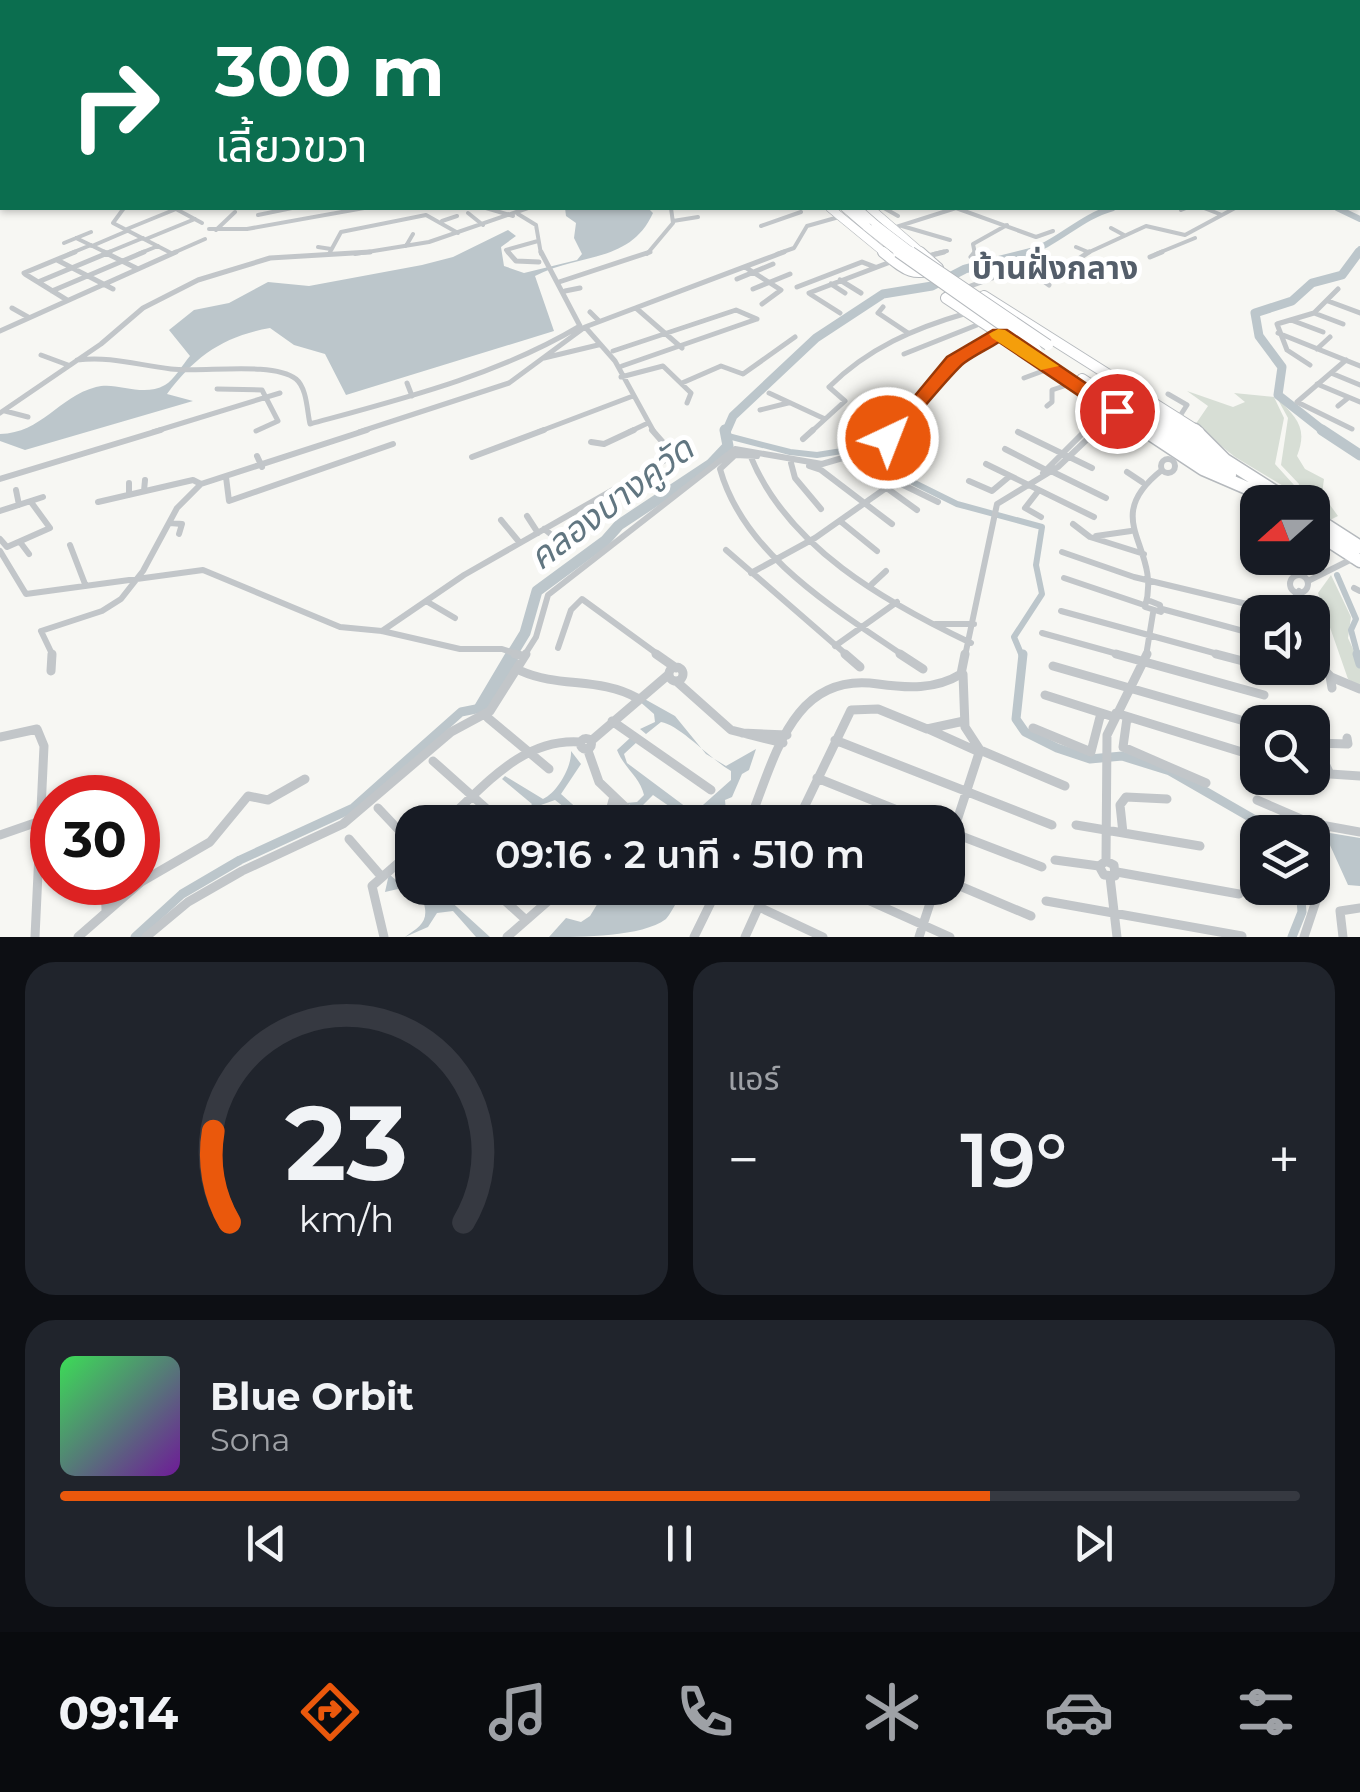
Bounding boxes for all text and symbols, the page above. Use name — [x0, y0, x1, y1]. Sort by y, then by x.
text: 300 m — [215, 28, 445, 114]
icon: right — [50, 40, 180, 170]
text: เลี้ยวขวา — [215, 118, 367, 173]
district label: บ้านฝั่งกลาง — [972, 246, 1138, 287]
pin — [1075, 369, 1160, 454]
icon: arrive — [1090, 384, 1145, 439]
position arrow — [836, 386, 940, 490]
water label: คลองบางคูวัด — [520, 426, 703, 579]
north arrow — [1240, 485, 1330, 575]
map controls — [1240, 485, 1330, 905]
button: sound — [1240, 595, 1330, 685]
button: search — [1240, 705, 1330, 795]
speed limit sign: 30 — [30, 775, 160, 905]
button: layers — [1240, 815, 1330, 905]
text: 09:16 · 2 นาที · 510 m — [495, 831, 865, 878]
text: แอร์ — [728, 1059, 779, 1098]
text: 23 — [285, 1079, 408, 1206]
text: 19° — [960, 1114, 1067, 1206]
text: − — [728, 1126, 759, 1193]
text: + — [1268, 1126, 1300, 1193]
text: km/h — [299, 1197, 394, 1241]
text: Blue Orbit — [210, 1373, 414, 1420]
text: Sona — [210, 1420, 290, 1459]
icon: previous — [239, 1516, 294, 1571]
icon: pause — [652, 1516, 707, 1571]
icon: next — [1066, 1516, 1121, 1571]
icon: directions — [295, 1677, 365, 1747]
icon: music — [483, 1677, 553, 1747]
icon: phone — [670, 1677, 740, 1747]
icon: climate — [857, 1677, 927, 1747]
icon: car — [1044, 1677, 1114, 1747]
icon: filters — [1231, 1677, 1301, 1747]
text: 09:14 — [59, 1685, 178, 1740]

